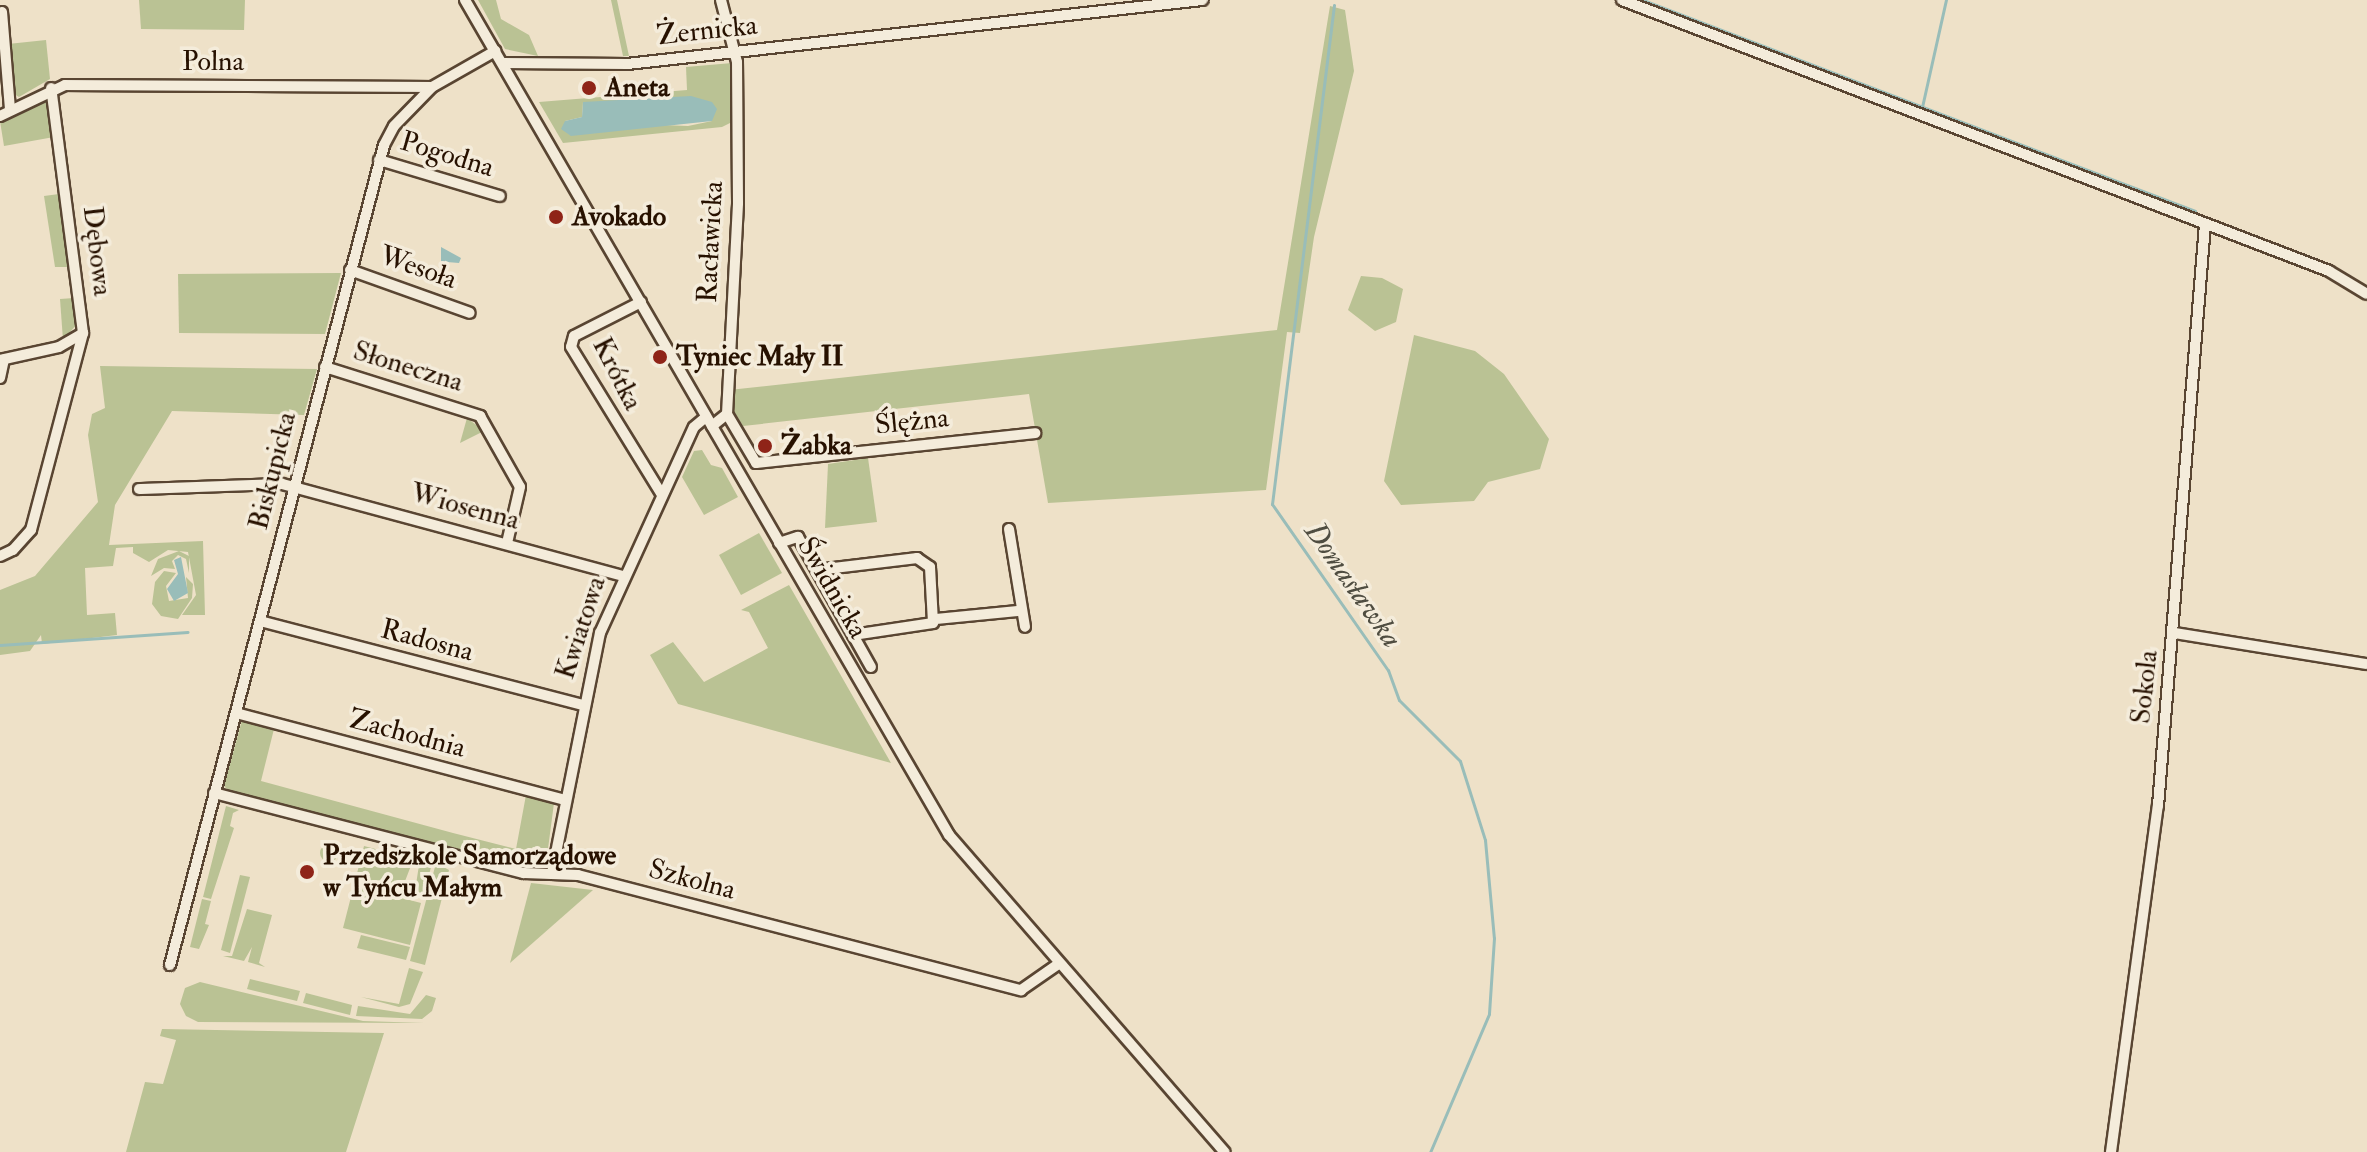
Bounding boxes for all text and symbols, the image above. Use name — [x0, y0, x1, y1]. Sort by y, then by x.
street label: Żernicka — [655, 9, 759, 53]
street label: Polna — [182, 45, 244, 79]
place label: Aneta — [605, 71, 670, 105]
marker: Aneta — [580, 79, 598, 97]
street label: Pogodna — [396, 125, 498, 185]
street label: Racławicka — [691, 180, 731, 304]
place label: Avokado — [572, 200, 666, 234]
street label: Dębowa — [75, 204, 119, 298]
marker: Avokado — [547, 208, 565, 226]
street label: Wesoła — [375, 239, 461, 297]
street label: Krótka — [585, 332, 649, 416]
street label: Słoneczna — [349, 334, 467, 400]
place label: Tyniec Mały II — [676, 340, 843, 374]
marker: Tyniec Mały II — [651, 348, 669, 366]
street label: Ślężna — [874, 401, 950, 443]
street label: Biskupicka — [242, 409, 304, 533]
place label: Żabka — [781, 429, 852, 463]
marker: Żabka — [756, 437, 774, 455]
street label: Wiosenna — [407, 476, 523, 538]
water label: Domasławka — [1297, 515, 1409, 655]
street label: Świdnicka — [790, 531, 874, 645]
street label: Kwiatowa — [549, 572, 613, 684]
street label: Radosna — [377, 613, 477, 669]
street label: Sokola — [2124, 649, 2166, 725]
street label: Zachodnia — [345, 702, 469, 766]
place label: Przedszkole Samorządowe w Tyńcu Małym — [323, 839, 616, 905]
street label: Szkolna — [645, 852, 739, 908]
marker: Przedszkole Samorządowe w Tyńcu Małym — [298, 863, 316, 881]

